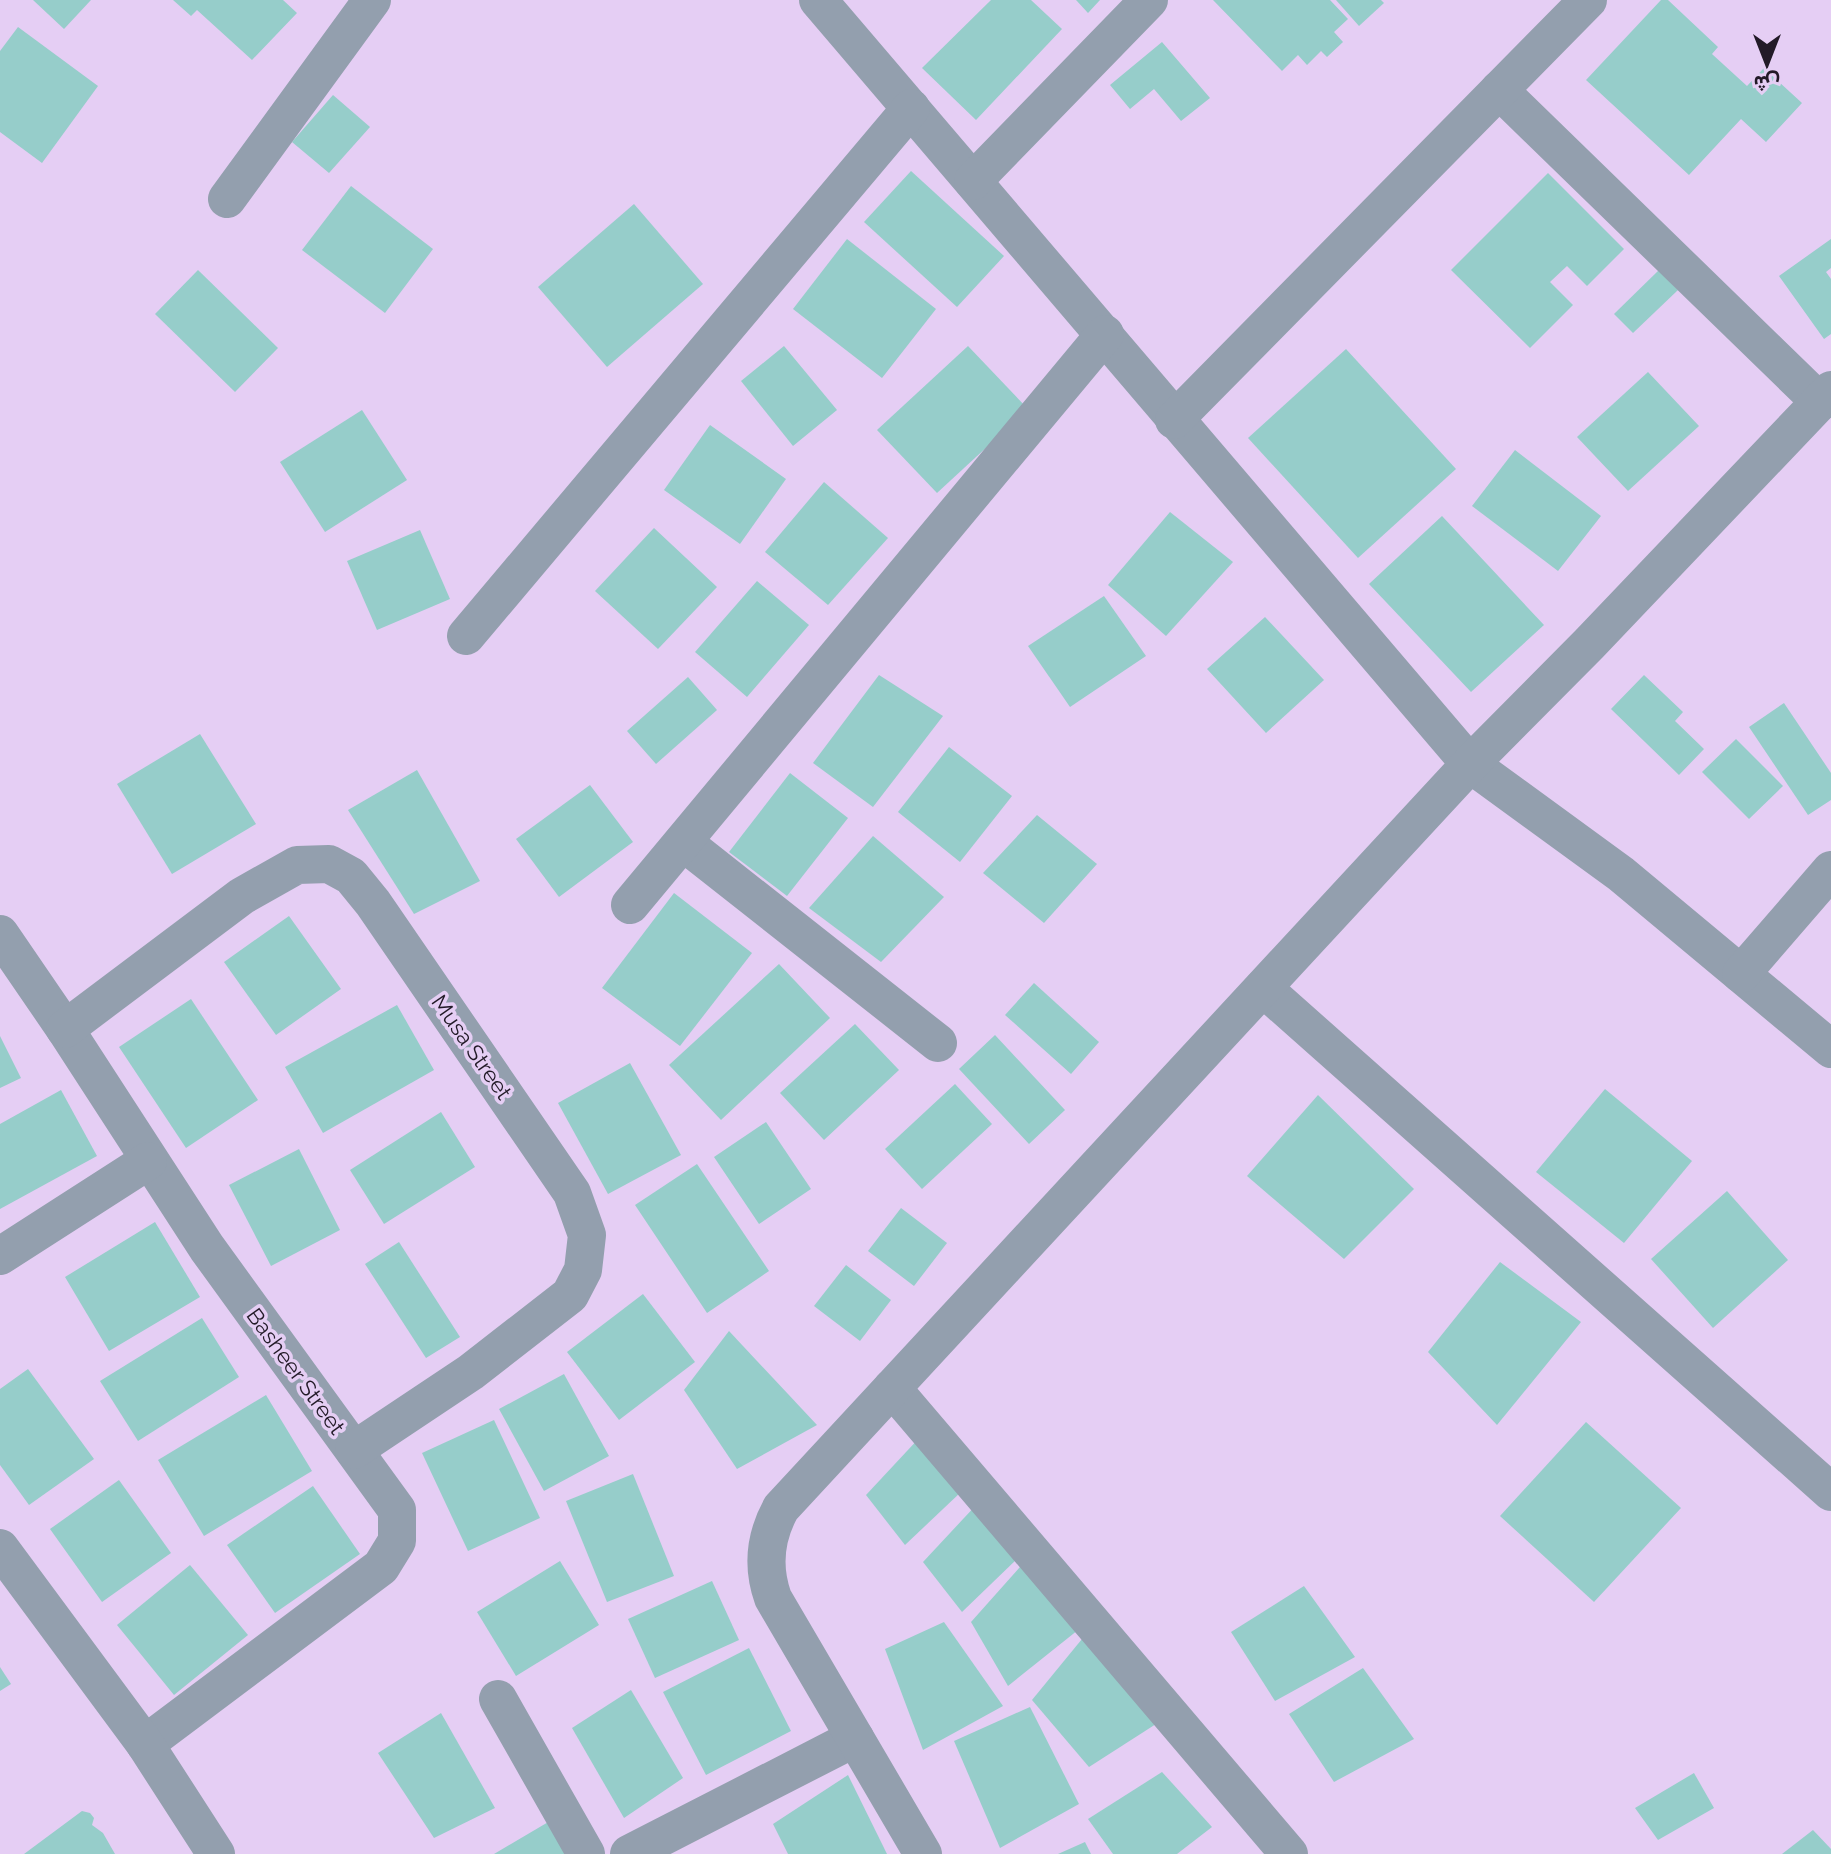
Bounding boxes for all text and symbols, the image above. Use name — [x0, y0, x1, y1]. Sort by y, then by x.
north arrow — [1727, 24, 1807, 104]
text: ش — [1754, 70, 1780, 97]
street label: Musa Street — [426, 990, 518, 1105]
street label: Basheer Street — [241, 1303, 351, 1440]

